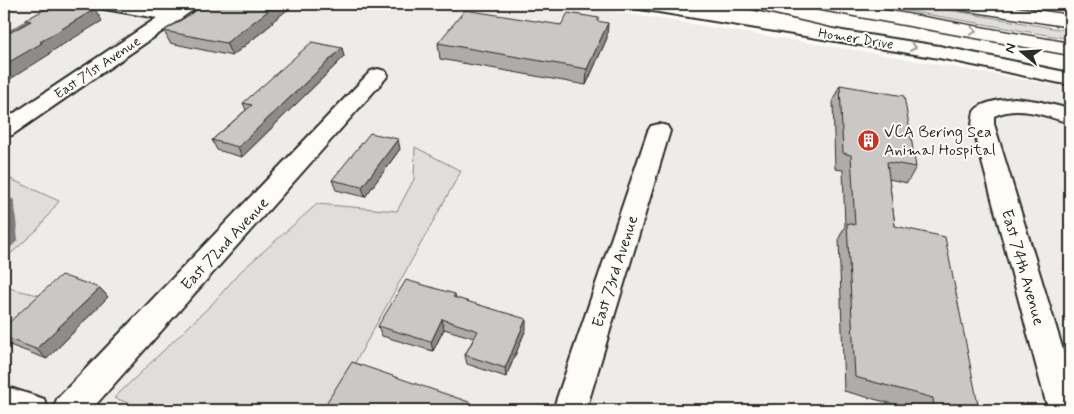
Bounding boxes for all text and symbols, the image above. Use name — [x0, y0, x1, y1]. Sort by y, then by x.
street label: Homer Drive — [817, 24, 895, 54]
one-way arrow — [968, 26, 977, 36]
north arrow — [996, 28, 1046, 78]
street label: East 71st Avenue — [51, 32, 144, 103]
text: N — [1001, 41, 1021, 56]
one-way arrow — [908, 42, 917, 52]
place label: VCA Bering Sea Animal Hospital — [884, 122, 996, 161]
building icon: VCA Bering Sea Animal Hospital — [856, 128, 880, 152]
street label: East 72nd Avenue — [176, 193, 274, 295]
street label: East 74th Avenue — [996, 207, 1049, 328]
street label: East 73rd Avenue — [587, 212, 644, 330]

